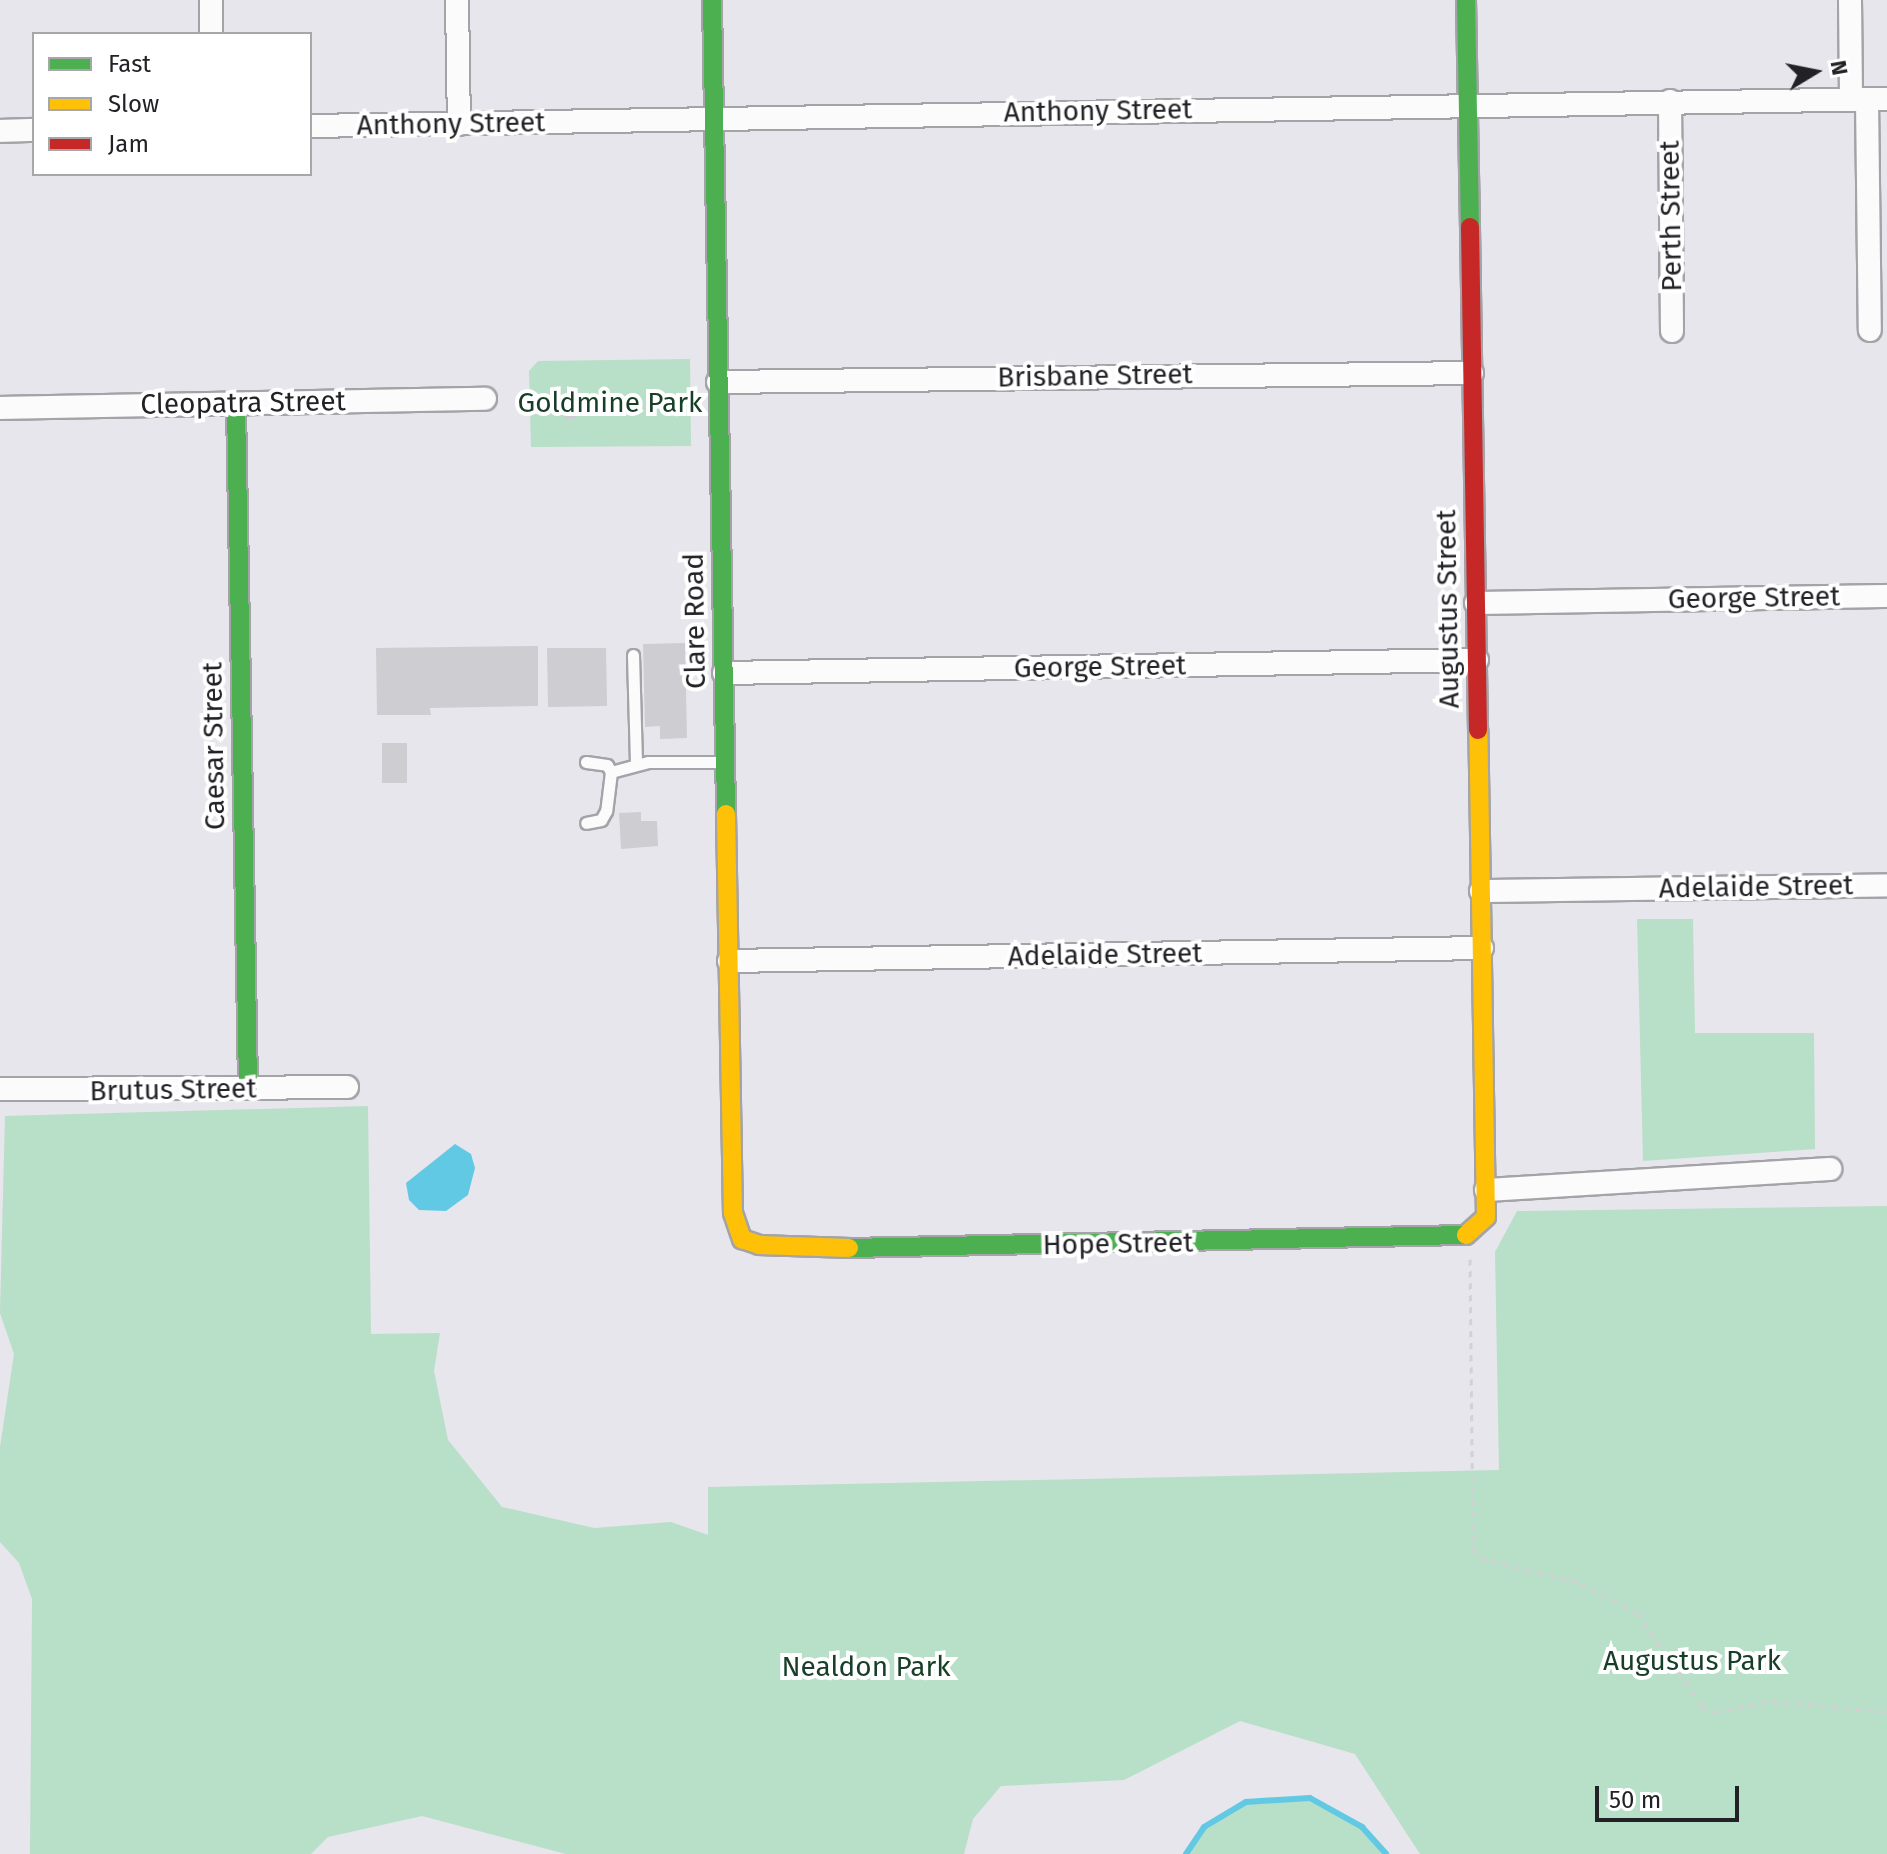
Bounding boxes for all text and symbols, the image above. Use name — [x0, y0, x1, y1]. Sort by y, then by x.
legend — [32, 32, 312, 176]
north arrow — [1775, 32, 1855, 112]
text: Fast — [108, 50, 151, 78]
text: N — [1825, 58, 1854, 77]
text: Slow — [108, 90, 159, 118]
street label: Anthony Street — [1003, 93, 1193, 129]
street label: Anthony Street — [356, 106, 546, 142]
text: Jam — [108, 130, 149, 158]
street label: Perth Street — [1653, 140, 1689, 292]
street label: Brisbane Street — [997, 357, 1193, 395]
street label: Cleopatra Street — [140, 384, 346, 422]
park label: Goldmine Park — [518, 386, 702, 420]
street label: Augustus Street — [1429, 509, 1467, 709]
street label: Clare Road — [677, 553, 713, 689]
street label: George Street — [1668, 580, 1840, 616]
street label: George Street — [1014, 649, 1186, 685]
street label: Caesar Street — [196, 662, 232, 830]
street label: Adelaide Street — [1658, 869, 1854, 905]
street label: Adelaide Street — [1007, 937, 1203, 973]
street label: Brutus Street — [89, 1072, 257, 1108]
street label: Hope Street — [1042, 1226, 1194, 1262]
park label: Augustus Park — [1603, 1644, 1781, 1678]
park label: Nealdon Park — [781, 1650, 951, 1684]
scale bar — [1599, 1770, 1743, 1820]
text: 50 m — [1609, 1786, 1661, 1814]

